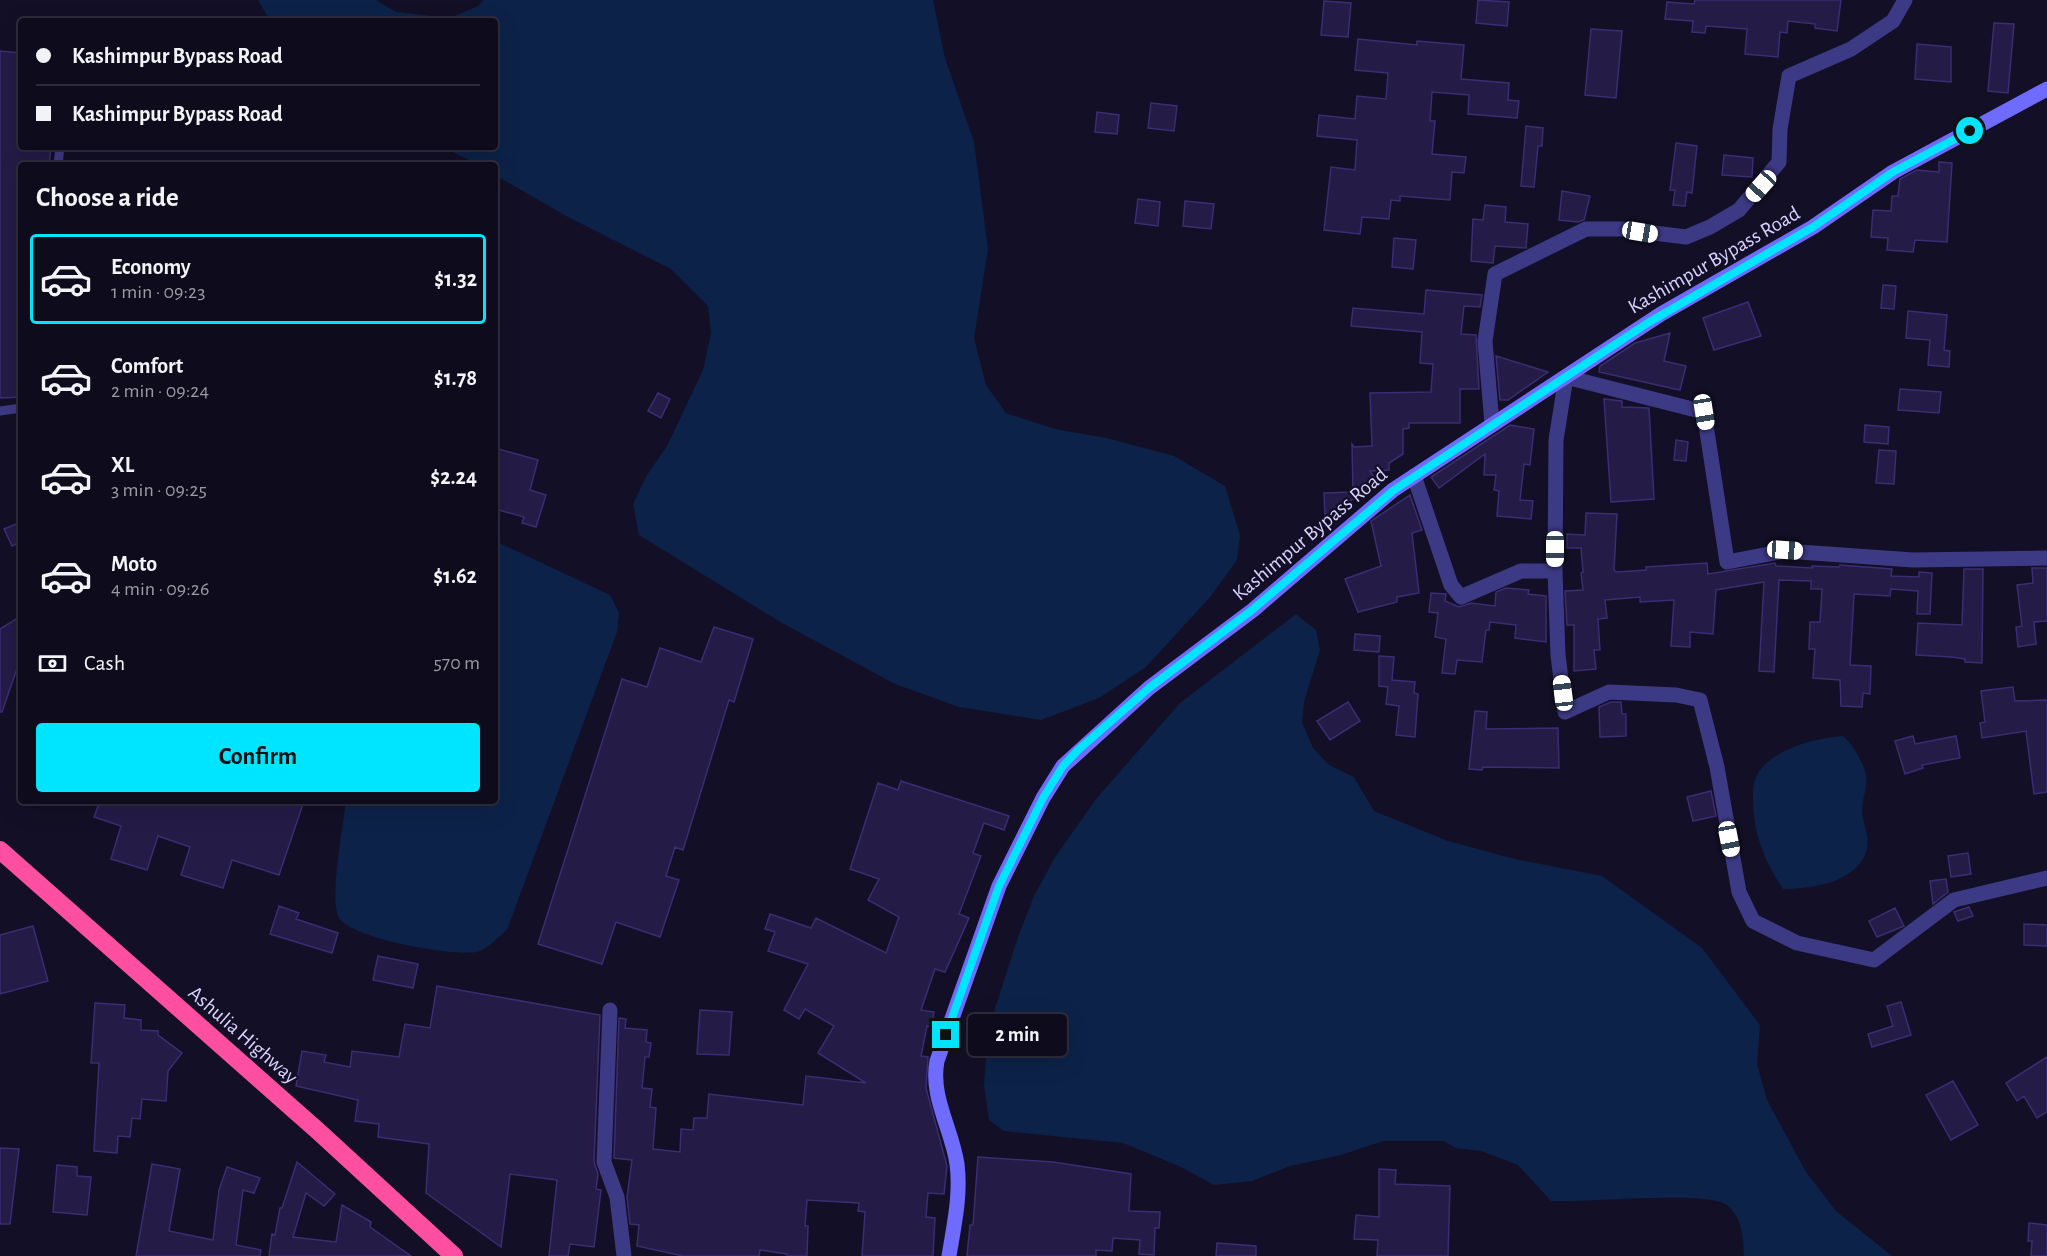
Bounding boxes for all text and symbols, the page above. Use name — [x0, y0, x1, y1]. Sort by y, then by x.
text: Kashimpur Bypass Road — [72, 45, 283, 67]
text: Kashimpur Bypass Road — [72, 103, 283, 125]
route start — [1956, 117, 1983, 144]
car — [1742, 167, 1780, 205]
text: Choose a ride — [36, 184, 179, 211]
street label: Kashimpur Bypass Road — [1625, 202, 1804, 318]
car — [1621, 220, 1659, 244]
icon: car — [39, 252, 93, 306]
text: Economy — [111, 256, 191, 278]
text: $1.32 — [434, 268, 477, 290]
text: 1 min · 09:23 — [111, 282, 205, 302]
icon: car — [39, 351, 93, 405]
text: Comfort — [111, 355, 183, 377]
text: $1.78 — [434, 367, 477, 389]
text: 2 min · 09:24 — [111, 381, 209, 401]
car — [1692, 393, 1716, 431]
icon: car — [39, 450, 93, 504]
text: XL — [111, 454, 134, 476]
street label: Kashimpur Bypass Road — [1229, 463, 1391, 605]
text: $2.24 — [430, 466, 477, 488]
text: 3 min · 09:25 — [111, 480, 207, 500]
car — [1546, 531, 1564, 567]
car — [1766, 540, 1804, 560]
icon: car — [39, 549, 93, 603]
text: Moto — [111, 553, 157, 575]
text: $1.62 — [433, 565, 477, 587]
text: 4 min · 09:26 — [111, 579, 209, 599]
icon: cash — [36, 647, 69, 680]
text: Cash — [84, 652, 125, 674]
text: 570 m — [433, 653, 480, 673]
car — [1552, 674, 1574, 712]
button: Confirm — [36, 723, 480, 792]
car — [1717, 820, 1741, 858]
street label: Ashulia Highway — [184, 982, 302, 1088]
callout: 2 min — [967, 1014, 1066, 1056]
route end — [932, 1021, 959, 1048]
text: 2 min — [995, 1025, 1040, 1045]

